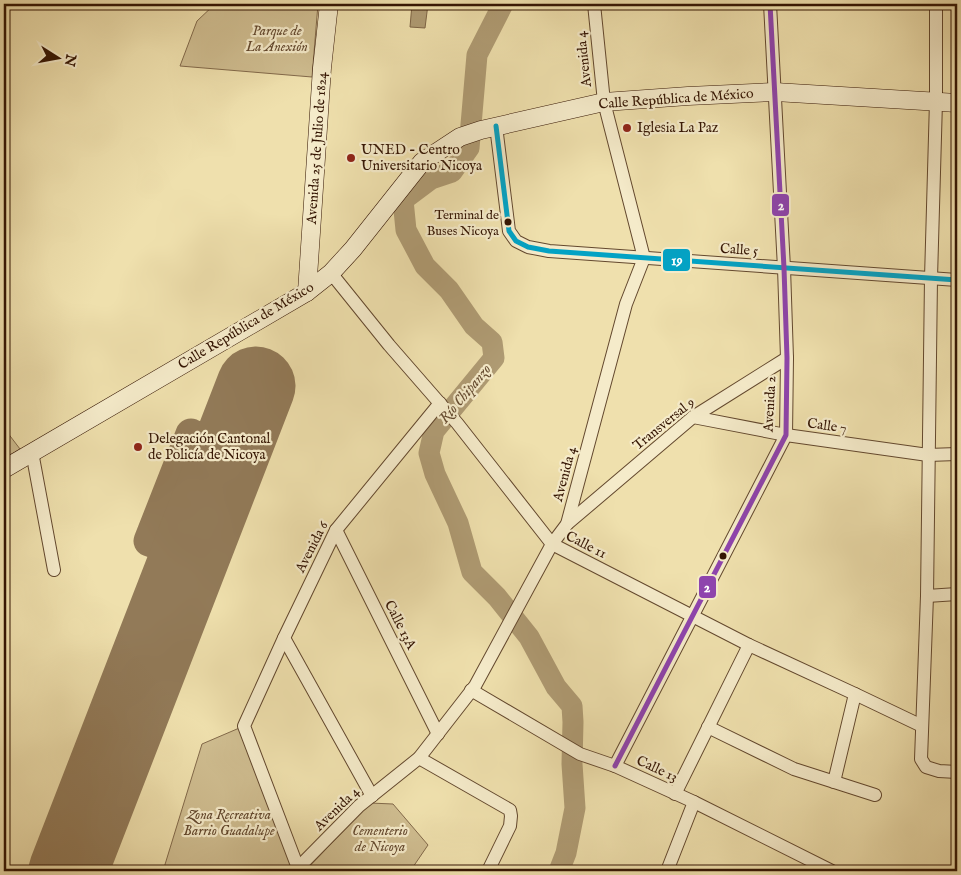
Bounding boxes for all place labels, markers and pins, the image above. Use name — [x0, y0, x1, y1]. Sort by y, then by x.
place label: Iglesia La Paz — [637, 119, 719, 137]
marker: Iglesia La Paz — [621, 122, 633, 134]
place label: UNED - Centro Universitario Nicoya — [361, 141, 483, 175]
marker: UNED - Centro Universitario Nicoya — [345, 152, 357, 164]
place label: Terminal de Buses Nicoya — [427, 207, 499, 240]
marker: Terminal de Buses Nicoya — [503, 217, 513, 227]
place label: Delegación Cantonal de Policía de Nicoya — [148, 430, 270, 464]
marker: Delegación Cantonal de Policía de Nicoya — [132, 441, 144, 453]
unlabelled marker — [718, 551, 728, 561]

